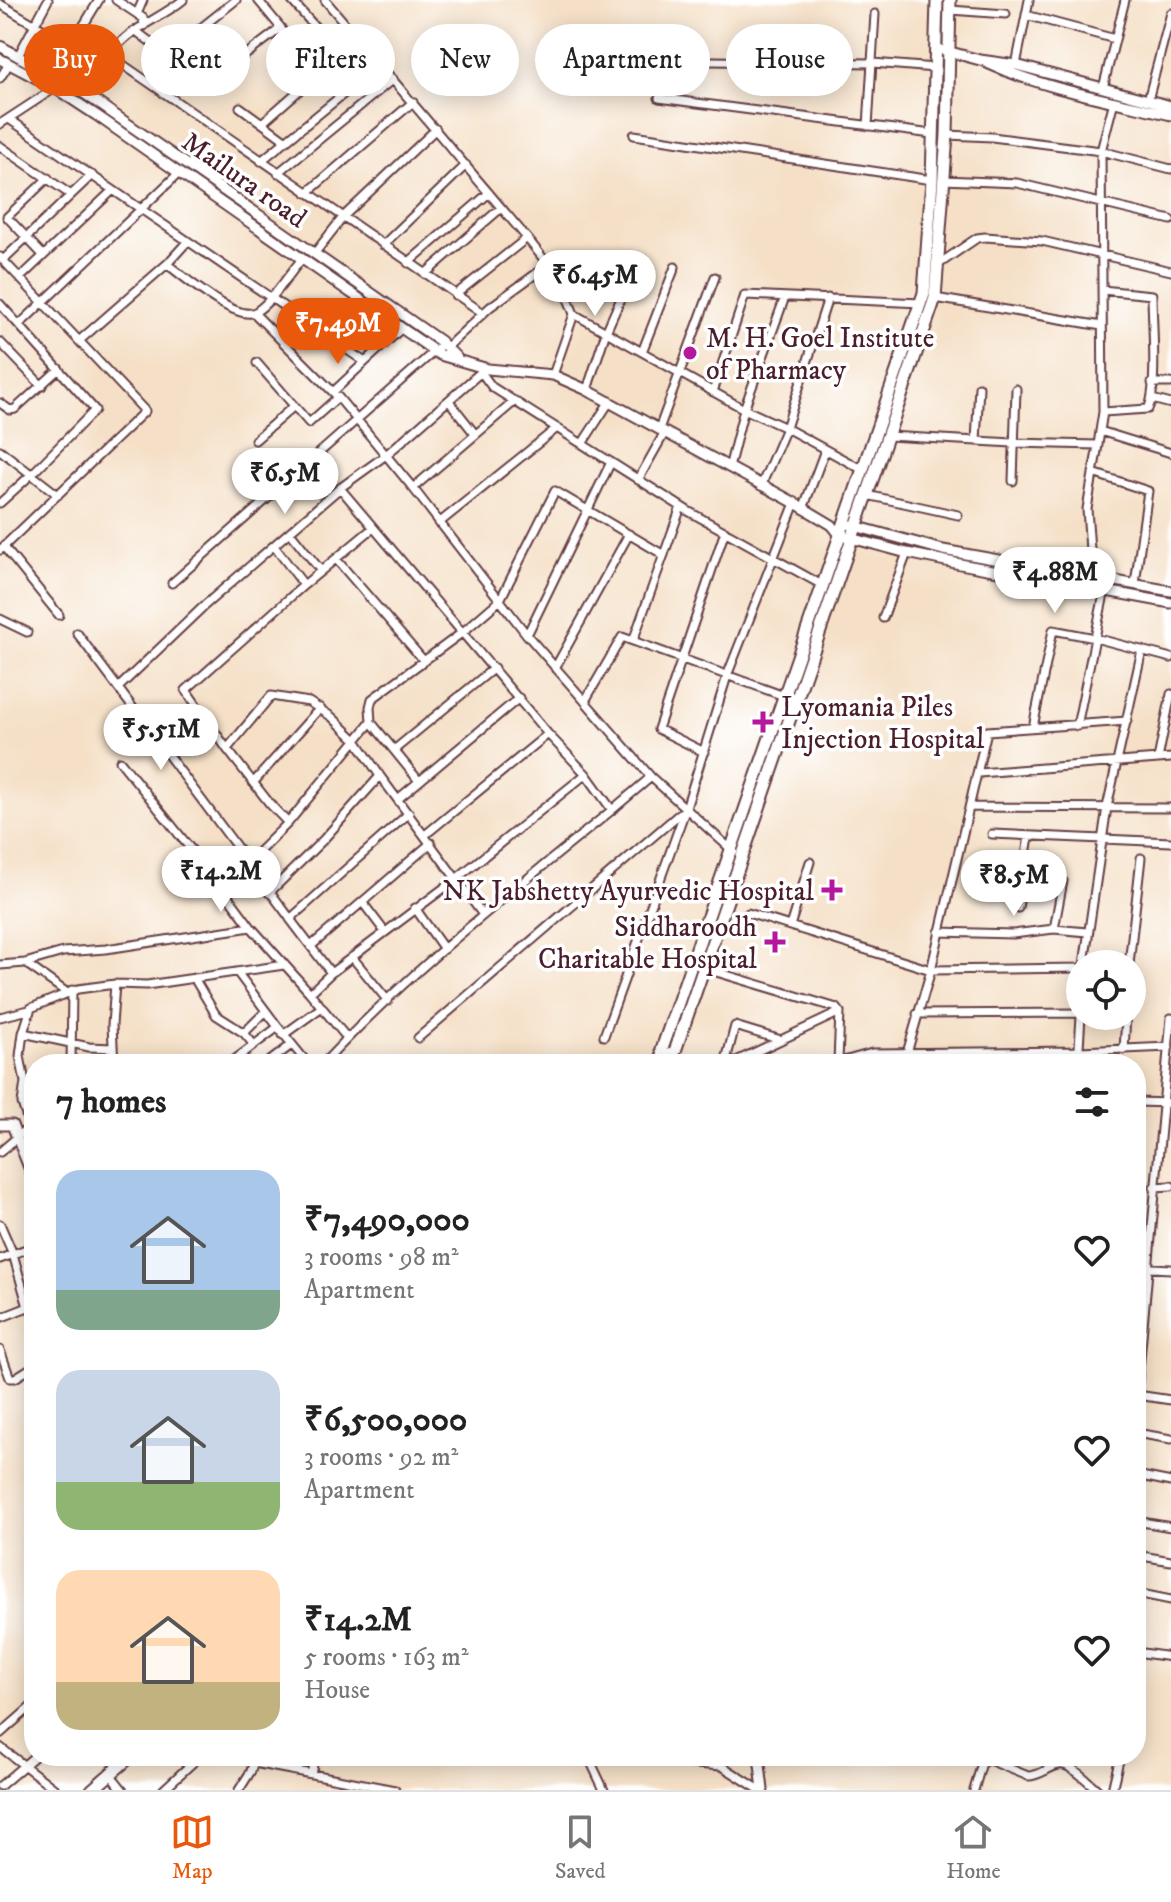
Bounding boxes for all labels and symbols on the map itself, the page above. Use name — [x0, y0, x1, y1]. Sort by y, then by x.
street label: Mailura road — [175, 124, 313, 236]
pin: ₹6.45M — [530, 250, 660, 318]
pin: ₹7.49M — [273, 298, 403, 366]
place label: M. H. Goel Institute of Pharmacy — [706, 321, 934, 388]
marker: M. H. Goel Institute of Pharmacy — [681, 344, 699, 362]
pin: ₹6.5M — [229, 448, 341, 516]
pin: ₹4.88M — [990, 547, 1120, 615]
place label: Lyomania Piles Injection Hospital — [781, 690, 985, 757]
pin: ₹5.51M — [96, 704, 226, 772]
marker: Lyomania Piles Injection Hospital — [752, 711, 774, 733]
pin: ₹14.2M — [156, 846, 286, 914]
pin: ₹8.5M — [958, 850, 1070, 918]
place label: NK Jabshetty Ayurvedic Hospital — [443, 874, 815, 909]
marker: NK Jabshetty Ayurvedic Hospital — [821, 879, 843, 901]
place label: Siddharoodh Charitable Hospital — [538, 910, 758, 977]
marker: Siddharoodh Charitable Hospital — [764, 931, 786, 953]

